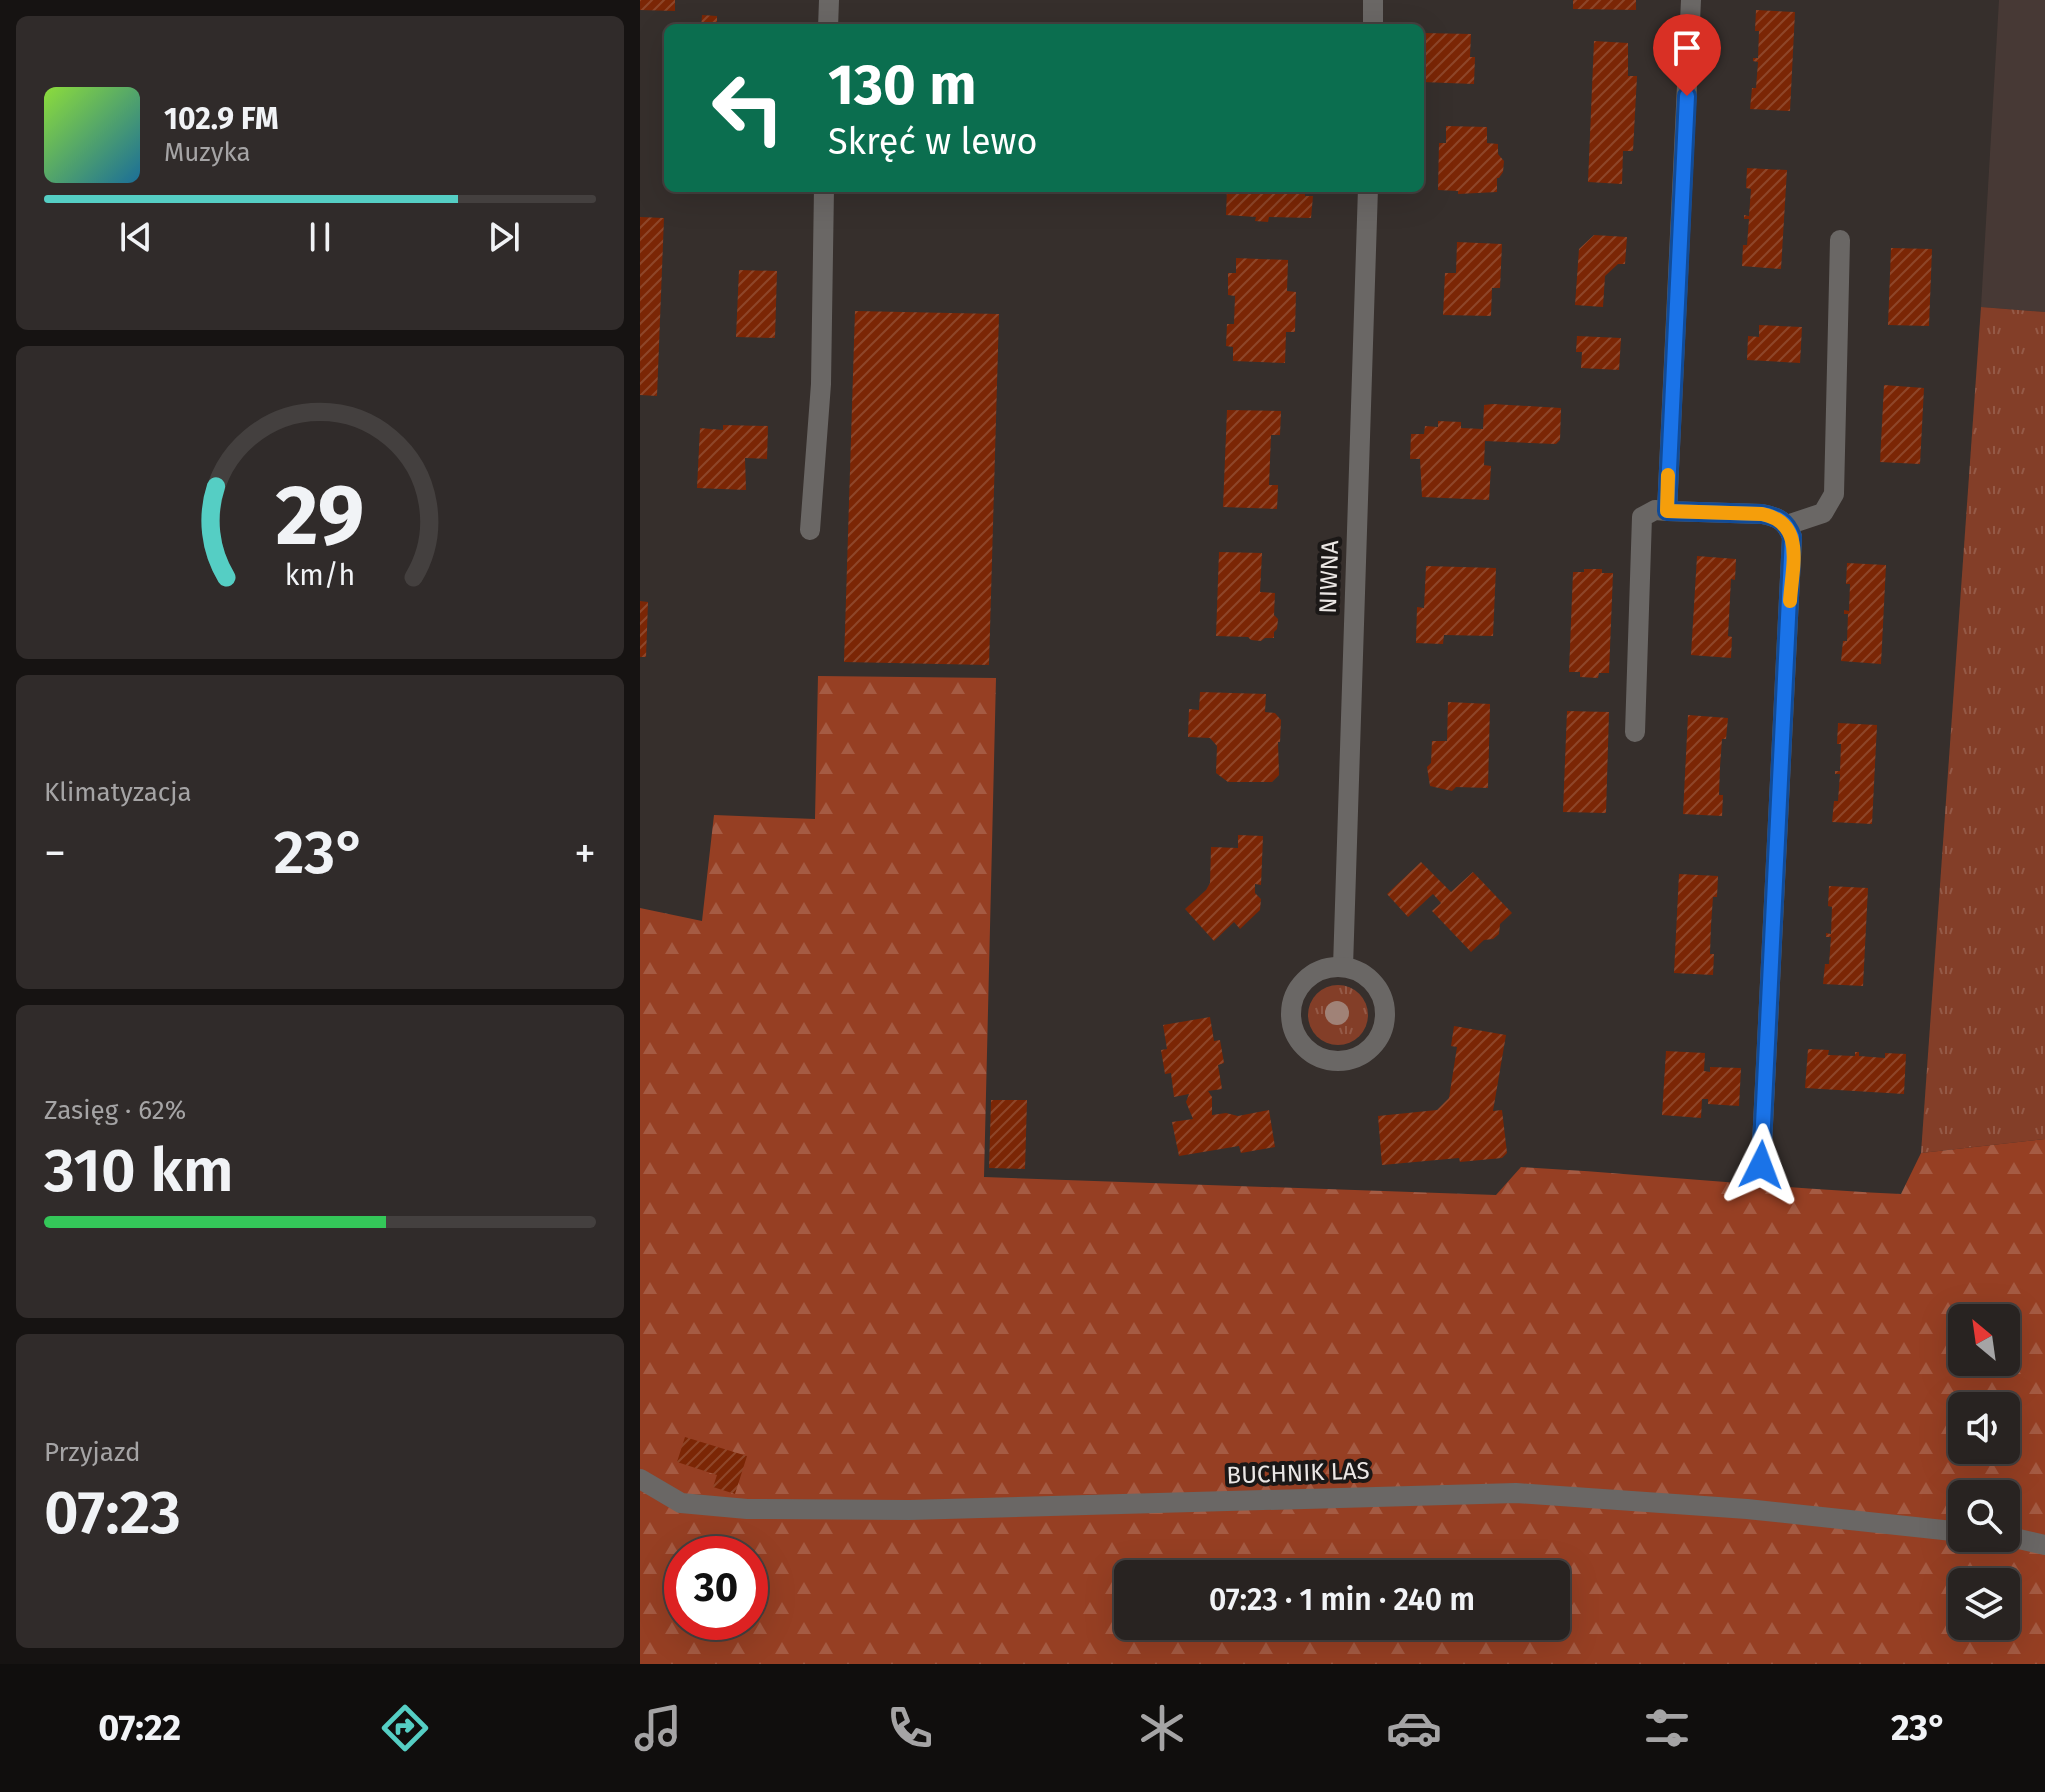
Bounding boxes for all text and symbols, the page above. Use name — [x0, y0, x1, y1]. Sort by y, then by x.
pin — [1653, 14.0, 1721, 96]
icon: arrive — [1665, 26, 1709, 70]
text: 130 m — [828, 52, 976, 119]
icon: left — [696, 56, 800, 160]
text: 102.9 FM — [164, 101, 279, 137]
text: Skręć w lewo — [828, 120, 1037, 164]
text: Muzyka — [164, 137, 251, 168]
icon: previous — [114, 215, 158, 259]
icon: pause — [298, 215, 342, 259]
icon: next — [482, 215, 526, 259]
text: 29 — [276, 466, 364, 566]
street label: NIWNA — [1314, 540, 1344, 614]
text: km/h — [285, 559, 355, 594]
text: Klimatyzacja — [44, 777, 192, 808]
text: 23° — [274, 817, 366, 889]
text: − — [44, 827, 66, 880]
text: + — [574, 827, 596, 880]
text: Zasięg · 62% — [44, 1095, 186, 1126]
position arrow — [1719, 1123, 1803, 1207]
text: 310 km — [44, 1135, 234, 1207]
north arrow — [1948, 1304, 2020, 1376]
map controls — [1948, 1304, 2020, 1640]
button: sound — [1948, 1392, 2020, 1464]
text: Przyjazd — [44, 1437, 141, 1468]
street label: BUCHNIK LAS — [1226, 1457, 1370, 1489]
text: 07:23 — [44, 1477, 181, 1549]
button: search — [1948, 1480, 2020, 1552]
speed limit sign: 30 — [664, 1536, 768, 1640]
button: layers — [1948, 1568, 2020, 1640]
text: 07:23 · 1 min · 240 m — [1209, 1582, 1475, 1618]
icon: directions — [377, 1700, 433, 1756]
icon: music — [630, 1700, 686, 1756]
icon: phone — [882, 1700, 938, 1756]
icon: climate — [1134, 1700, 1190, 1756]
icon: car — [1386, 1700, 1442, 1756]
icon: filters — [1639, 1700, 1695, 1756]
text: 07:22 — [98, 1706, 181, 1750]
text: 23° — [1891, 1706, 1947, 1750]

